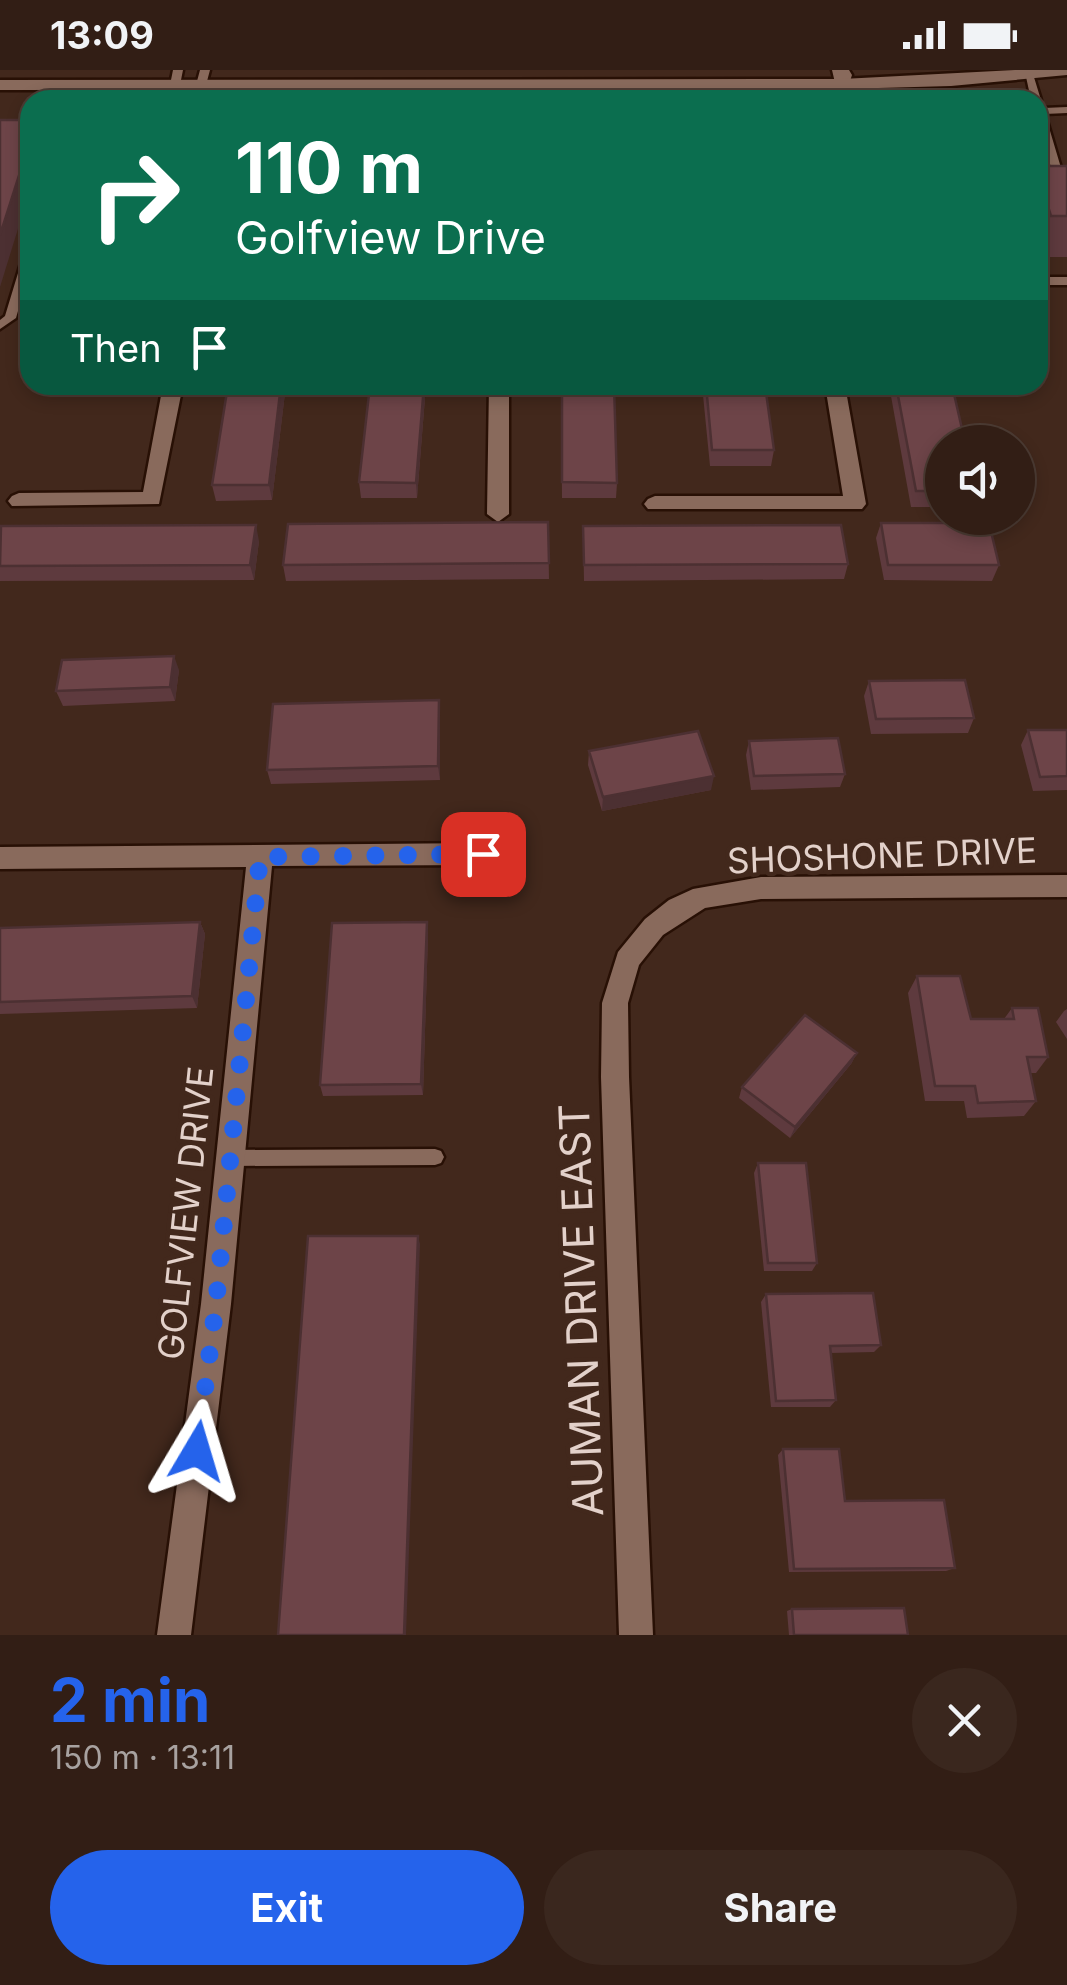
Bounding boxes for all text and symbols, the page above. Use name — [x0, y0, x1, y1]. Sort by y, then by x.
text: 13:09 — [50, 12, 154, 58]
text: 110 m — [235, 125, 423, 210]
icon: right — [70, 130, 200, 260]
text: Golfview Drive — [235, 210, 546, 265]
icon: arrive — [182, 320, 237, 375]
text: Then — [70, 325, 162, 371]
map controls — [925, 425, 1035, 535]
button: sound — [925, 425, 1035, 535]
pin — [441, 812, 526, 897]
icon: arrive — [456, 827, 511, 882]
street label: SHOSHONE DRIVE — [726, 829, 1038, 881]
street label: GOLFVIEW DRIVE — [149, 1064, 221, 1362]
street label: AUMAN DRIVE EAST — [548, 1103, 613, 1517]
position arrow — [145, 1399, 249, 1503]
text: 2 min — [50, 1664, 210, 1736]
button: close — [912, 1668, 1017, 1773]
text: 150 m · 13:11 — [50, 1738, 235, 1777]
button: Exit — [50, 1850, 524, 1965]
button: Share — [544, 1850, 1017, 1965]

